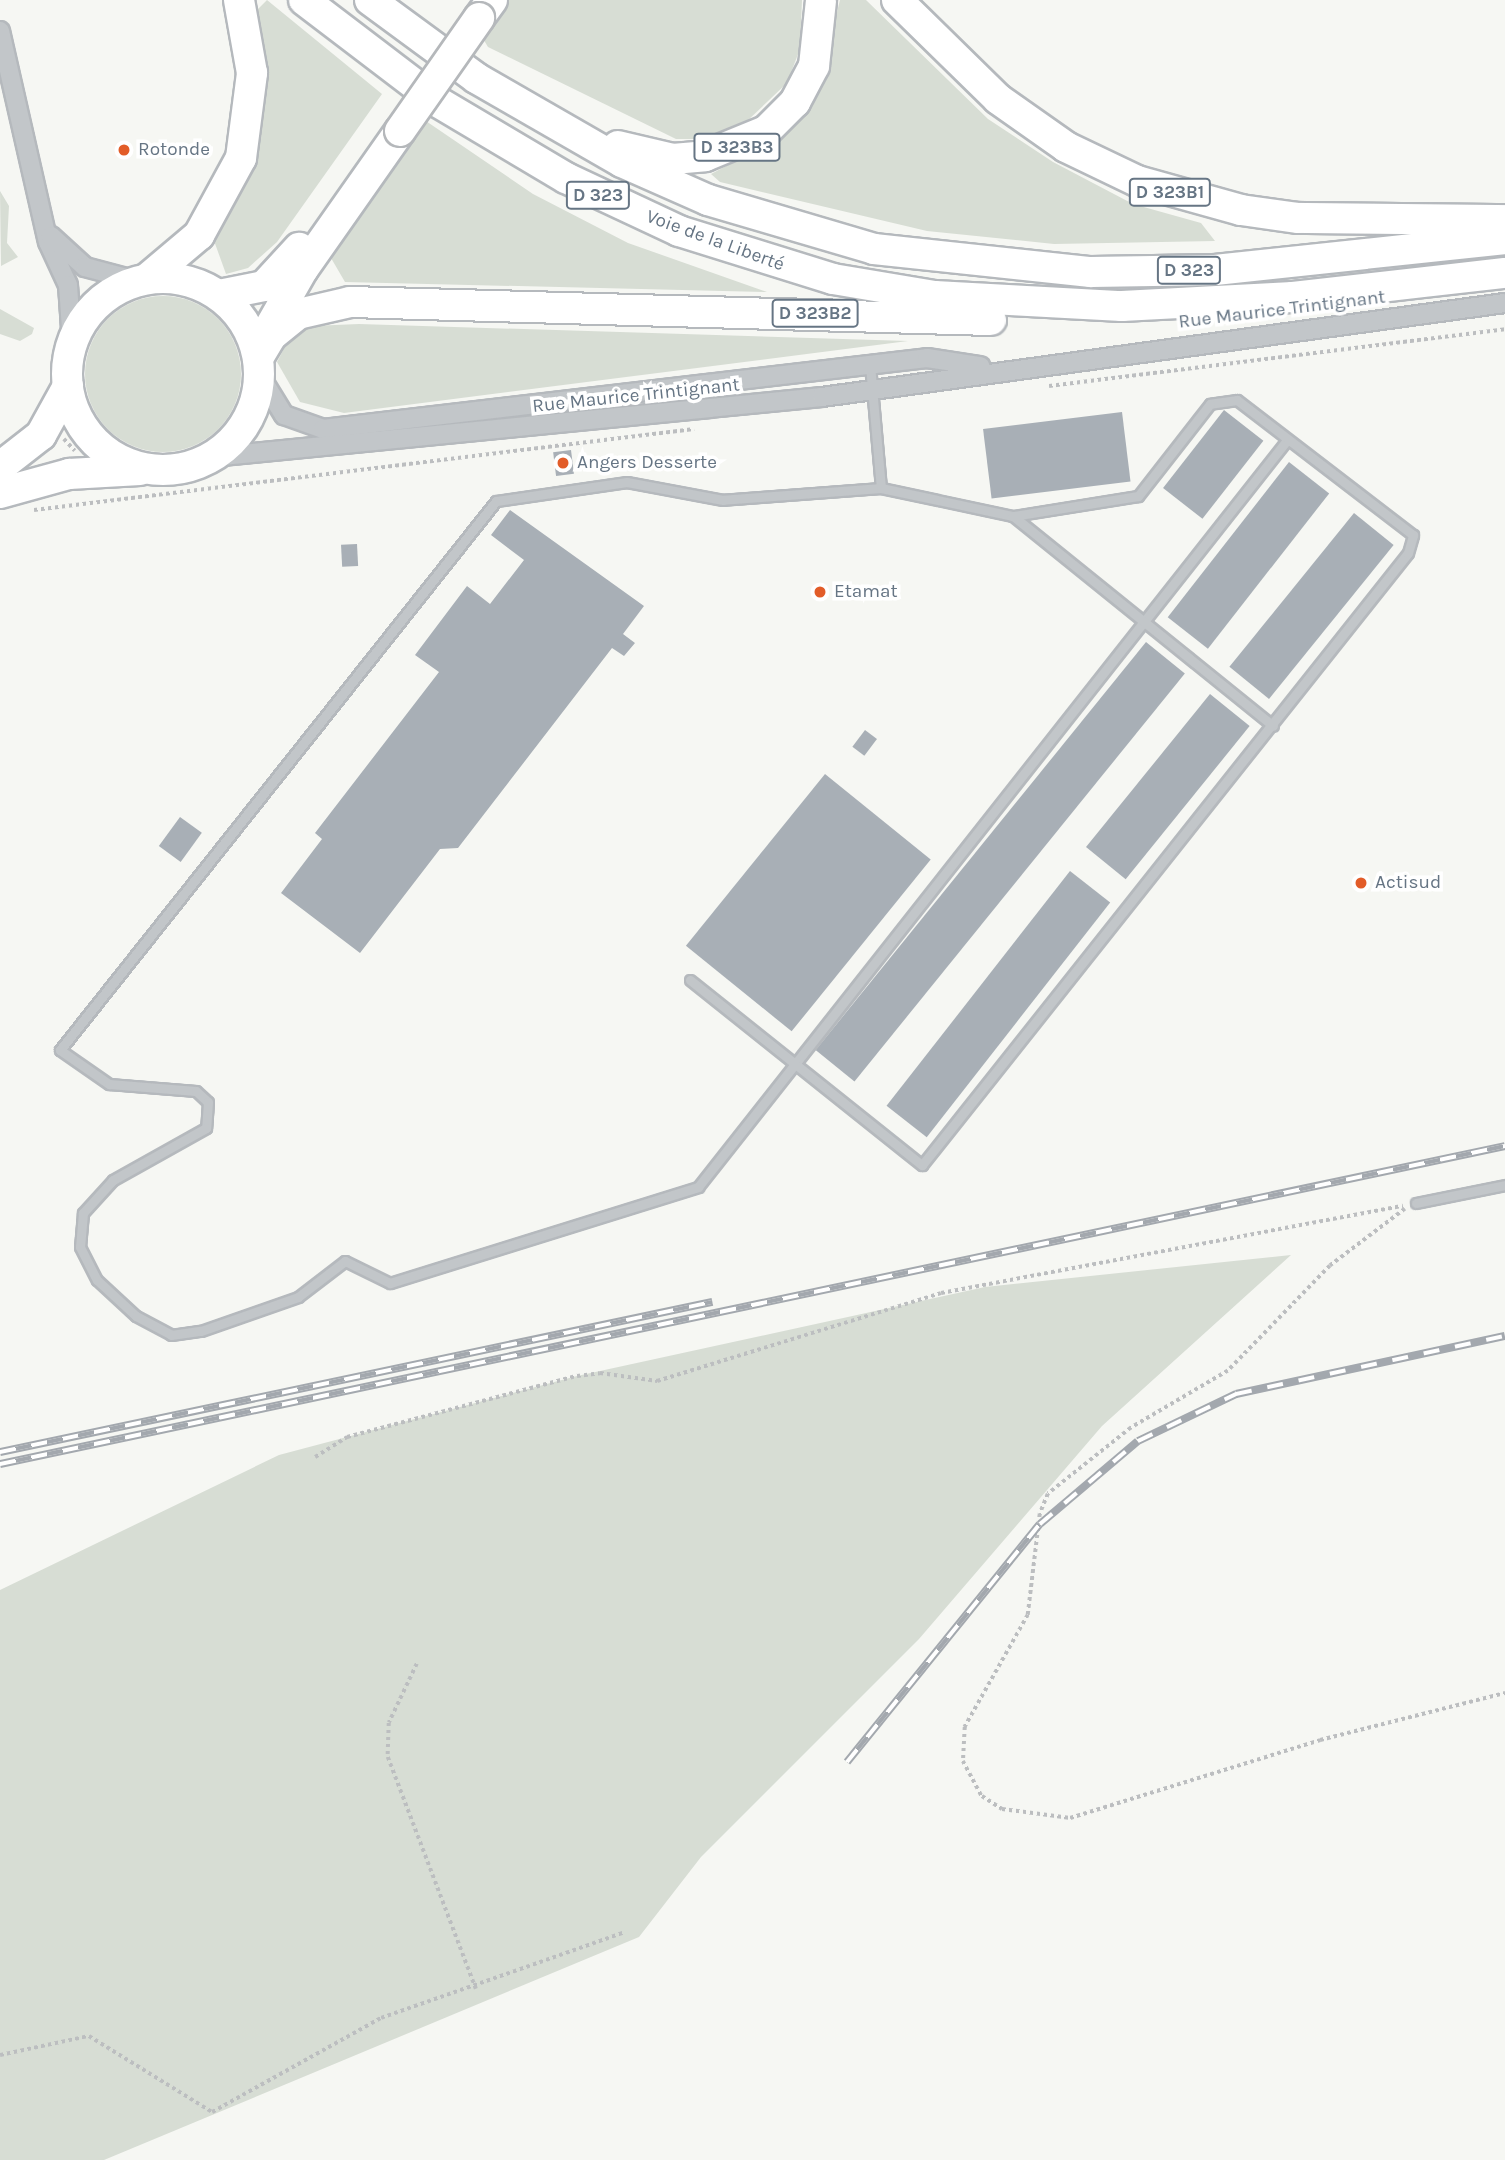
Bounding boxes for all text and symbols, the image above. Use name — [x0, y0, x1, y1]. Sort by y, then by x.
road number: D 323B3 — [693, 132, 781, 162]
place label: Rotonde — [138, 139, 210, 161]
marker: Rotonde — [116, 142, 132, 158]
road number: D 323B1 — [1128, 177, 1212, 206]
road number: D 323 — [565, 180, 631, 210]
street label: Voie de la Liberté — [643, 205, 787, 277]
road number: D 323 — [1156, 256, 1222, 284]
street label: Rue Maurice Trintignant — [1177, 286, 1387, 334]
road number: D 323B2 — [771, 298, 859, 328]
street label: Rue Maurice Trintignant — [531, 374, 741, 418]
place label: Angers Desserte — [577, 452, 717, 474]
marker: Angers Desserte — [555, 455, 571, 471]
place label: Etamat — [834, 581, 898, 603]
marker: Etamat — [812, 584, 828, 600]
place label: Actisud — [1375, 872, 1441, 894]
marker: Actisud — [1353, 875, 1369, 891]

